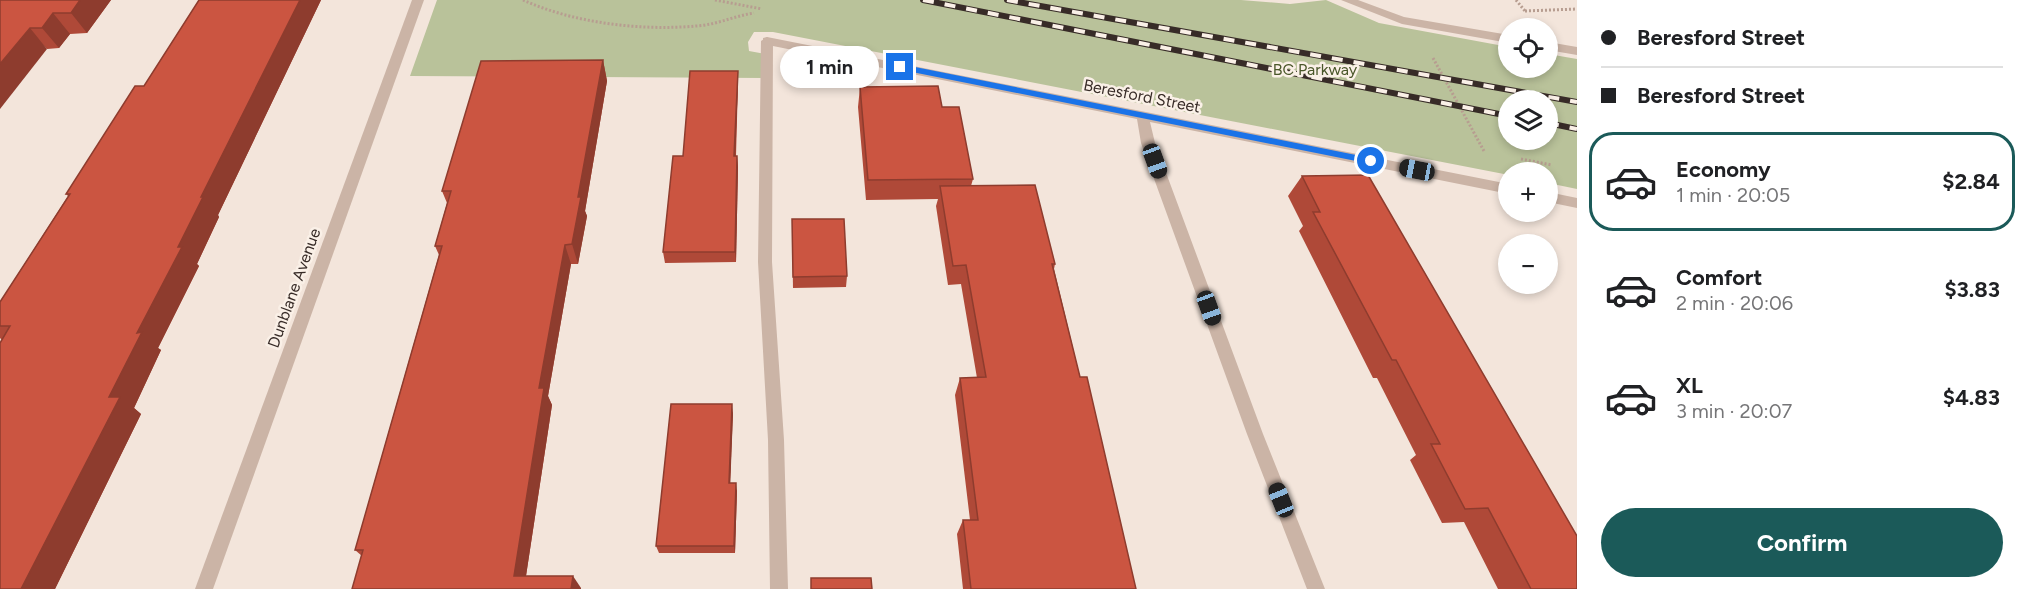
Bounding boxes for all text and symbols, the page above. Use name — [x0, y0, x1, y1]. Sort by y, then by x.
map controls — [1498, 18, 1558, 294]
button: locate — [1498, 18, 1558, 78]
text: Beresford Street — [1637, 24, 1805, 51]
callout: 1 min — [780, 46, 879, 88]
route end — [886, 53, 913, 80]
text: 1 min — [806, 55, 853, 79]
park label: BC Parkway — [1273, 60, 1358, 79]
street label: Beresford Street — [1082, 75, 1202, 117]
text: Beresford Street — [1637, 82, 1805, 109]
button: layers — [1498, 90, 1558, 150]
car — [1140, 141, 1170, 181]
route start — [1357, 147, 1384, 174]
icon: car — [1604, 155, 1658, 209]
text: Economy — [1676, 156, 1771, 183]
car — [1398, 158, 1436, 182]
button: + — [1498, 162, 1558, 222]
text: $2.84 — [1942, 168, 2000, 195]
text: 1 min · 20:05 — [1676, 183, 1790, 207]
street label: Dunblane Avenue — [264, 225, 325, 350]
button: − — [1498, 234, 1558, 294]
icon: car — [1604, 263, 1658, 317]
text: Comfort — [1676, 264, 1762, 291]
text: $3.83 — [1944, 276, 2000, 303]
car — [1194, 288, 1224, 328]
text: 2 min · 20:06 — [1676, 291, 1793, 315]
icon: car — [1604, 371, 1658, 425]
text: XL — [1676, 372, 1703, 399]
text: $4.83 — [1943, 384, 2000, 411]
text: 3 min · 20:07 — [1676, 399, 1792, 423]
car — [1266, 480, 1296, 520]
button: Confirm — [1601, 508, 2003, 577]

